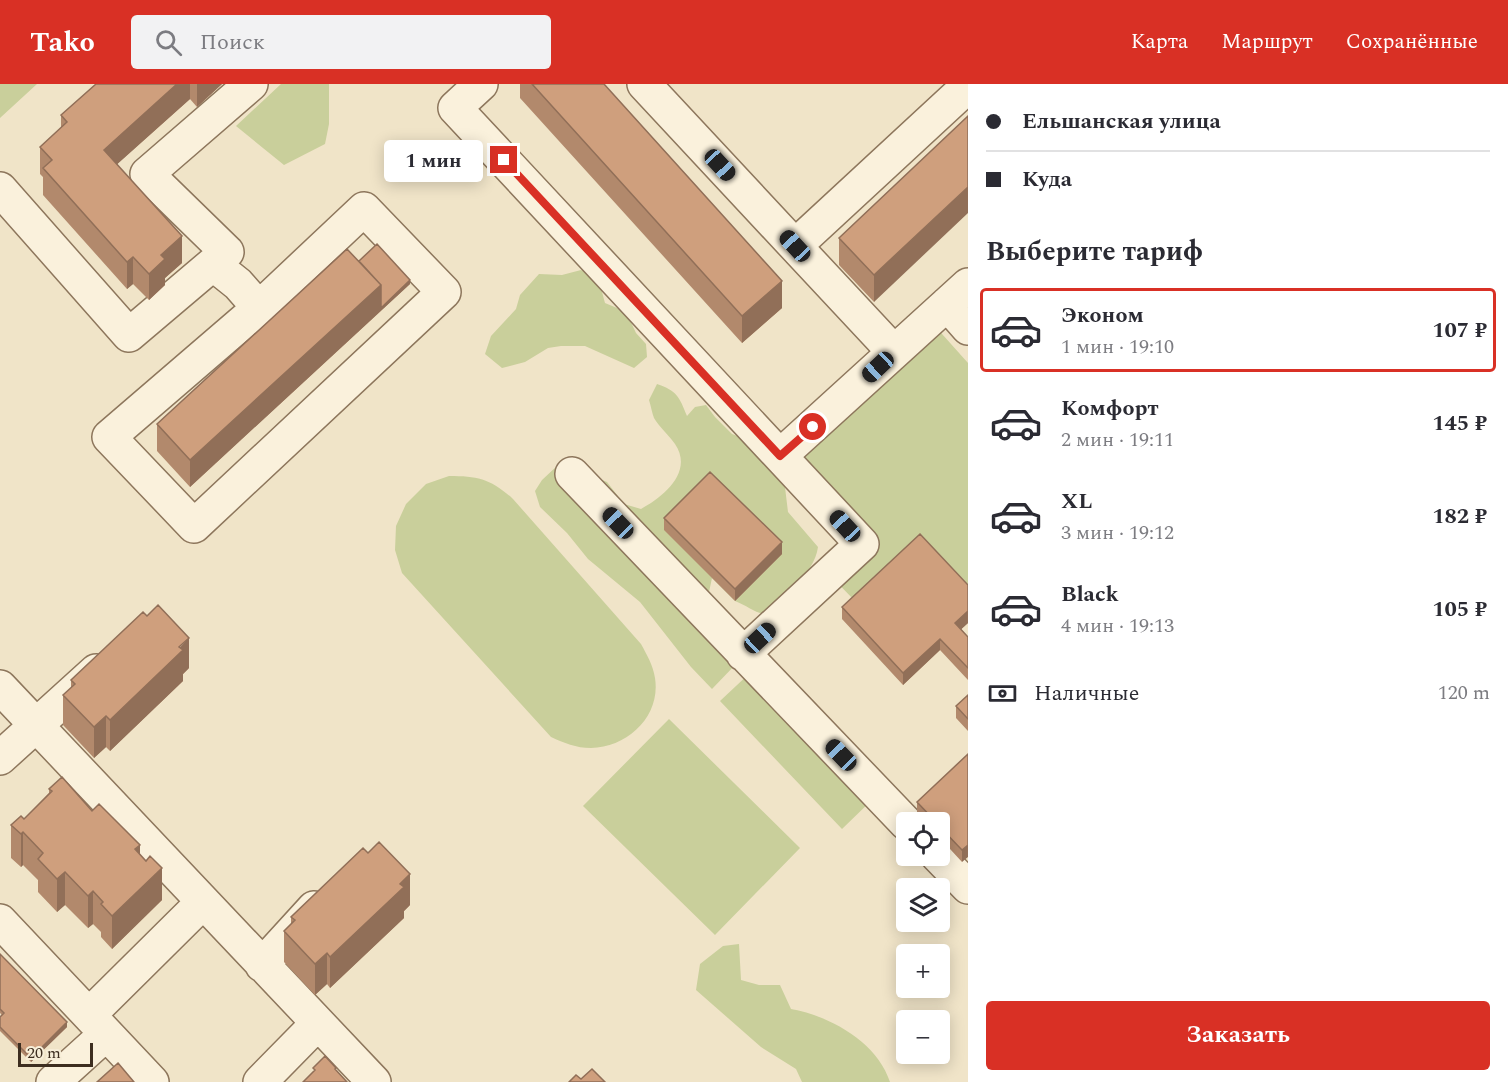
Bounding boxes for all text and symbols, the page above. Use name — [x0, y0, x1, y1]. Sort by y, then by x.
search box — [131, 15, 551, 69]
text: Tako — [30, 21, 95, 64]
icon: search — [152, 26, 185, 59]
text: Поиск — [200, 26, 265, 59]
text: Карта — [1131, 26, 1188, 58]
text: Маршрут — [1221, 26, 1313, 58]
text: Сохранённые — [1346, 26, 1478, 58]
text: Ельшанская улица — [1022, 105, 1221, 138]
callout: 1 мин — [384, 139, 483, 181]
text: 1 мин — [405, 146, 462, 176]
route end — [490, 146, 517, 173]
car — [701, 146, 739, 184]
text: Куда — [1022, 163, 1072, 196]
car — [776, 227, 814, 265]
text: Выберите тариф — [986, 231, 1203, 273]
text: Эконом — [1061, 299, 1144, 332]
icon: car — [989, 303, 1043, 357]
text: 107 ₽ — [1432, 314, 1487, 347]
text: 1 мин · 19:10 — [1061, 332, 1174, 362]
car — [859, 348, 897, 386]
text: Комфорт — [1061, 392, 1159, 425]
icon: car — [989, 396, 1043, 450]
text: 145 ₽ — [1432, 407, 1487, 440]
route start — [799, 413, 826, 440]
text: 2 мин · 19:11 — [1061, 425, 1174, 455]
text: XL — [1061, 485, 1092, 518]
icon: car — [989, 489, 1043, 543]
text: 182 ₽ — [1432, 500, 1487, 533]
car — [599, 504, 637, 542]
car — [826, 507, 864, 545]
text: 3 мин · 19:12 — [1061, 518, 1174, 548]
text: Black — [1061, 578, 1119, 611]
icon: car — [989, 582, 1043, 636]
text: 105 ₽ — [1432, 593, 1487, 626]
text: 4 мин · 19:13 — [1061, 611, 1174, 641]
car — [741, 619, 779, 657]
icon: cash — [986, 677, 1019, 710]
text: Наличные — [1034, 677, 1139, 710]
text: 120 m — [1438, 678, 1490, 708]
car — [822, 736, 860, 774]
map controls — [896, 812, 950, 1064]
button: locate — [896, 812, 950, 866]
button: layers — [896, 878, 950, 932]
button: + — [896, 944, 950, 998]
button: Заказать — [986, 1001, 1490, 1070]
button: − — [896, 1010, 950, 1064]
scale bar — [18, 1040, 93, 1068]
text: 20 m — [27, 1041, 61, 1065]

